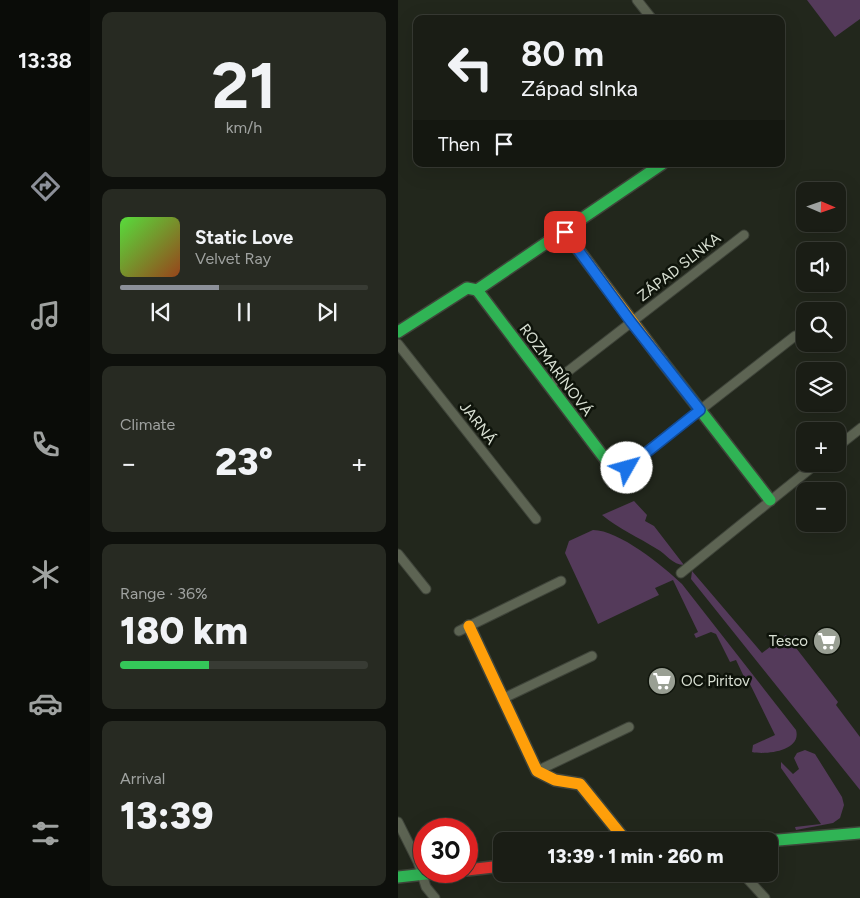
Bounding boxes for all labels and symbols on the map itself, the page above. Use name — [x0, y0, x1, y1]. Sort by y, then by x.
north arrow — [796, 182, 846, 232]
pin — [544, 211, 586, 253]
street label: ZÁPAD SLNKA — [634, 229, 724, 305]
street label: ROZMARÍNOVÁ — [516, 320, 596, 420]
street label: JARNÁ — [456, 398, 500, 448]
position arrow — [600, 441, 652, 493]
supermarket icon: Tesco — [812, 626, 842, 656]
place label: Tesco — [769, 632, 808, 650]
supermarket icon: OC Piritov — [647, 666, 677, 696]
place label: OC Piritov — [681, 672, 750, 690]
speed limit sign: 30 — [413, 818, 478, 883]

